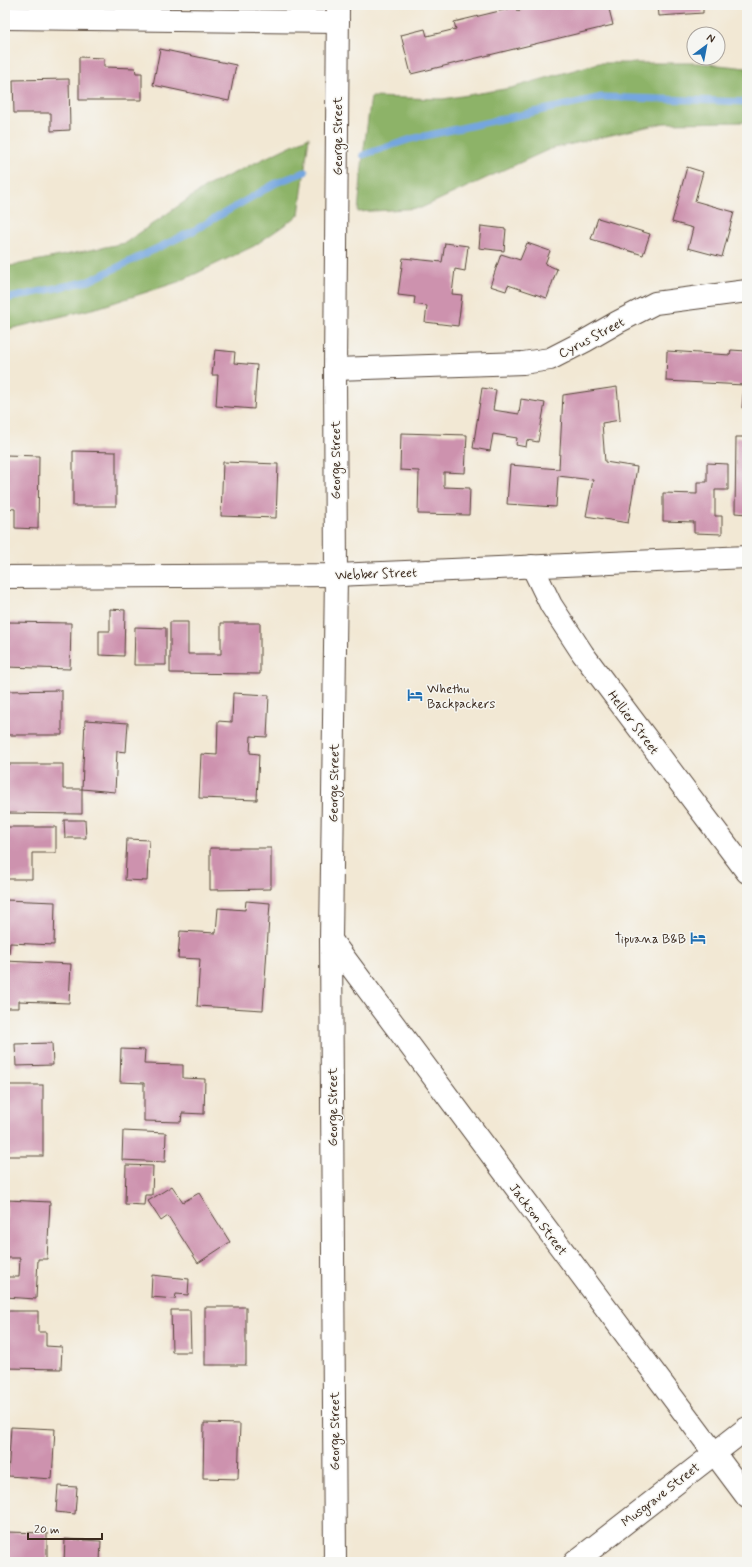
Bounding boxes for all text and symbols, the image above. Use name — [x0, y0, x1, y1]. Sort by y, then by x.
north arrow — [686, 26, 726, 66]
text: N — [704, 30, 718, 46]
street label: George Street — [330, 96, 348, 175]
street label: Cyrus Street — [556, 314, 628, 363]
street label: George Street — [328, 420, 346, 499]
street label: Webber Street — [335, 565, 417, 584]
place label: Whethu Backpackers — [427, 681, 495, 713]
hotel icon: Whethu Backpackers — [406, 686, 424, 704]
street label: Hellier Street — [603, 688, 662, 758]
street label: George Street — [325, 743, 345, 823]
hotel icon: Tipuana B&B — [689, 929, 707, 947]
place label: Tipuana B&B — [615, 931, 686, 948]
street label: George Street — [325, 1067, 343, 1146]
street label: Jackson Street — [505, 1180, 571, 1260]
street label: George Street — [327, 1391, 345, 1470]
street label: Musgrave Street — [618, 1459, 704, 1532]
scale bar — [28, 1515, 102, 1541]
text: 20 m — [34, 1522, 60, 1538]

